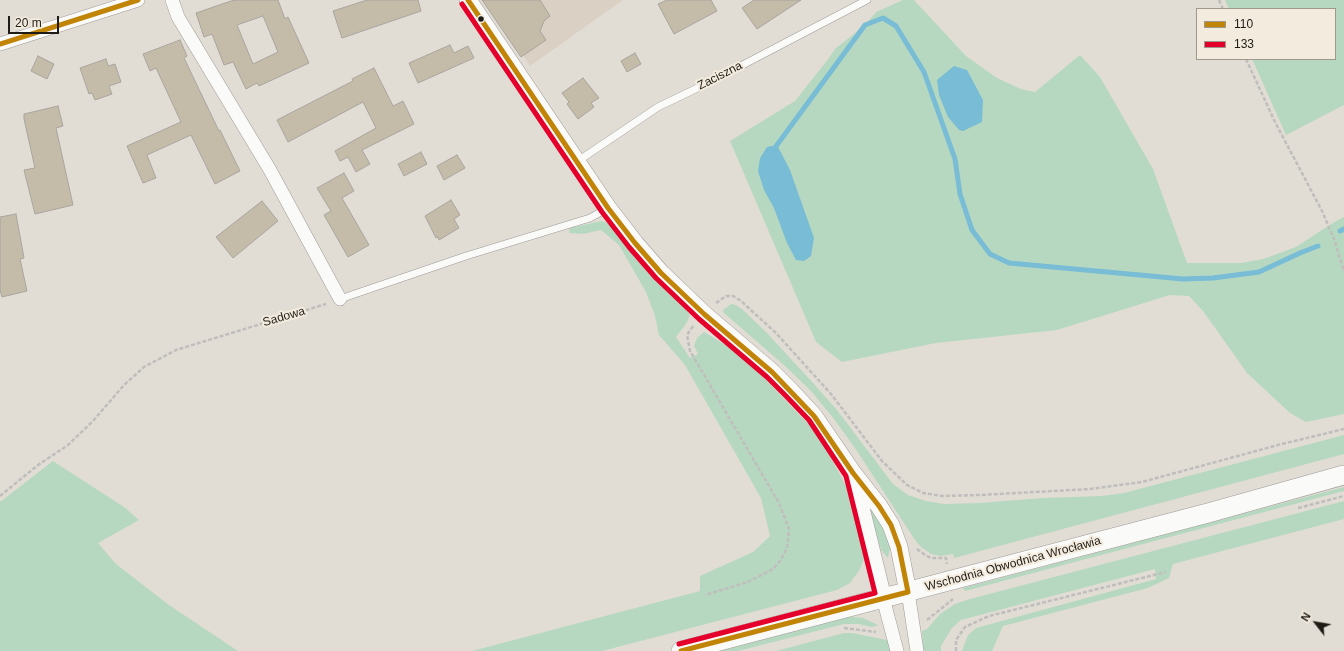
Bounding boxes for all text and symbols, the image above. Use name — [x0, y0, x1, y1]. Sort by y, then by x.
scale bar — [10, 8, 61, 34]
legend — [1196, 8, 1336, 60]
unlabelled marker — [476, 14, 486, 24]
text: 20 m — [15, 16, 42, 30]
text: 110 — [1234, 17, 1253, 31]
text: 133 — [1234, 37, 1254, 51]
street label: Zaciszna — [695, 59, 745, 93]
street label: Sadowa — [261, 304, 307, 330]
street label: Wschodnia Obwodnica Wrocławia — [924, 534, 1102, 594]
north arrow — [1296, 603, 1336, 643]
text: N — [1299, 610, 1313, 623]

